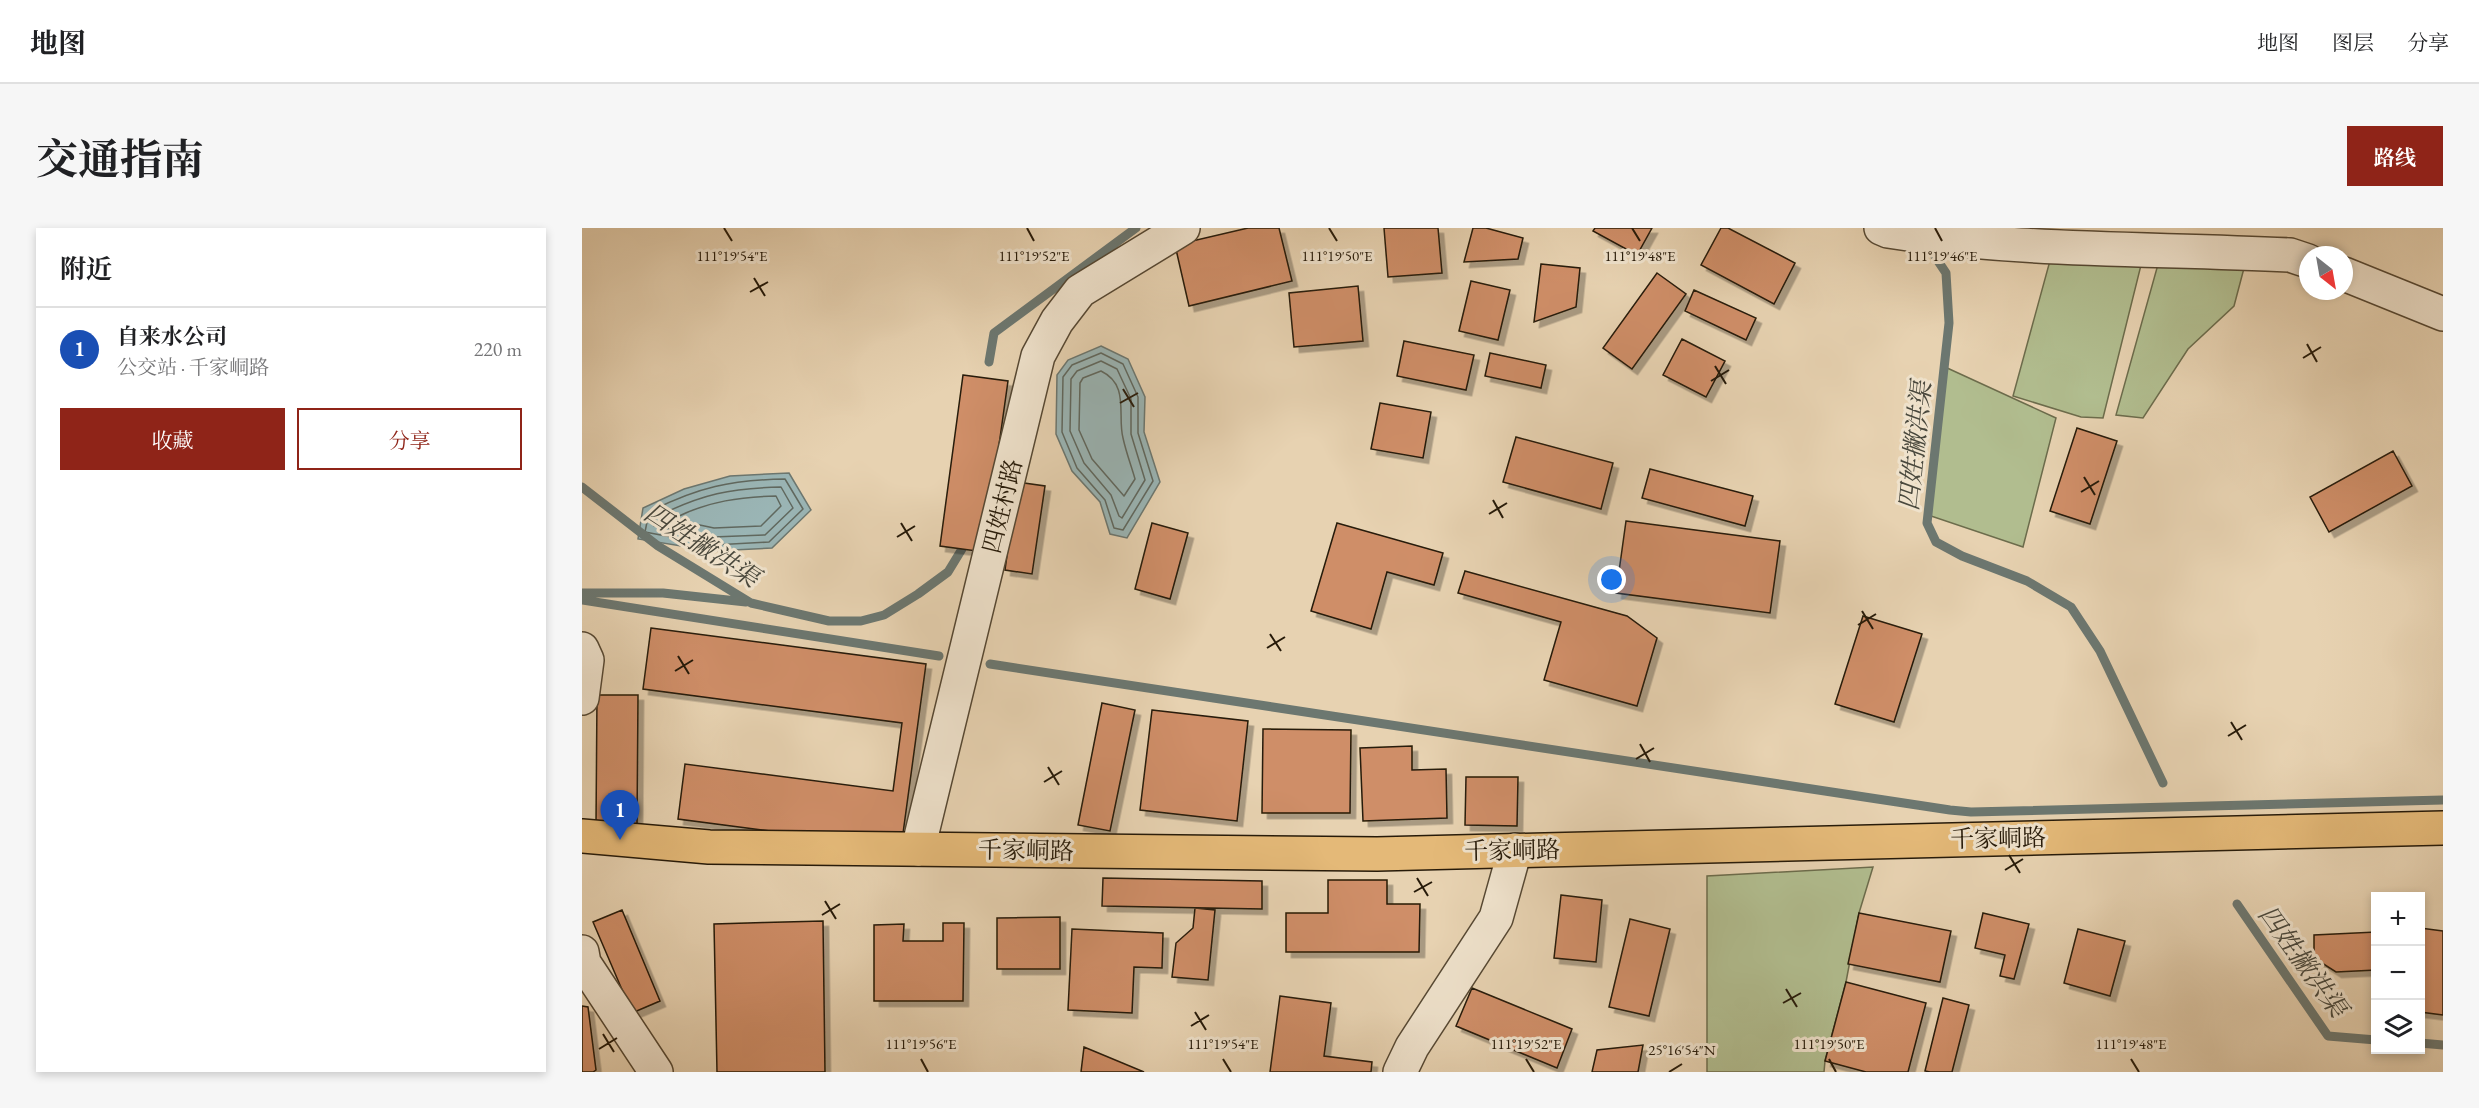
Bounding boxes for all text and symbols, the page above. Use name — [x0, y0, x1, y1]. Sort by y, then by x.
text: 地图 — [30, 25, 86, 61]
text: 地图 — [2257, 29, 2299, 56]
text: 图层 — [2332, 29, 2374, 56]
text: 分享 — [2407, 29, 2449, 56]
button: 路线 — [2347, 126, 2443, 186]
text: 交通指南 — [36, 132, 204, 187]
text: 111°19'54"E — [696, 246, 768, 265]
text: 111°19'52"E — [998, 246, 1070, 265]
text: 111°19'50"E — [1301, 246, 1373, 265]
text: 111°19'48"E — [1604, 246, 1676, 265]
text: 111°19'46"E — [1906, 246, 1978, 265]
north arrow — [2299, 246, 2353, 300]
text: 附近 — [60, 252, 112, 286]
text: 自来水公司 — [117, 322, 227, 351]
text: 1 — [74, 336, 85, 362]
text: 220 m — [474, 336, 522, 362]
text: 公交站 · 千家峒路 — [117, 354, 269, 380]
water label: 四姓撇洪渠 — [1891, 377, 1939, 512]
button: 收藏 — [60, 408, 285, 470]
button: 分享 — [297, 408, 522, 470]
street label: 四姓村路 — [975, 456, 1029, 556]
water label: 四姓撇洪渠 — [638, 495, 768, 596]
your location — [1597, 565, 1626, 594]
pin: 1 — [600, 790, 639, 840]
street label: 千家峒路 — [1950, 822, 2046, 854]
street label: 千家峒路 — [978, 834, 1074, 866]
street label: 千家峒路 — [1464, 834, 1560, 866]
map controls — [2371, 892, 2425, 1054]
button: + — [2371, 892, 2425, 946]
water label: 四姓撇洪渠 — [2251, 898, 2357, 1026]
button: − — [2371, 946, 2425, 1000]
button: layers — [2371, 1000, 2425, 1054]
text: 111°19'56"E — [885, 1034, 957, 1053]
text: 111°19'54"E — [1187, 1034, 1259, 1053]
text: 111°19'52"E — [1490, 1034, 1562, 1053]
text: 111°19'50"E — [1793, 1034, 1865, 1053]
text: 111°19'48"E — [2095, 1034, 2167, 1053]
text: 25°16'54"N — [1648, 1040, 1716, 1059]

